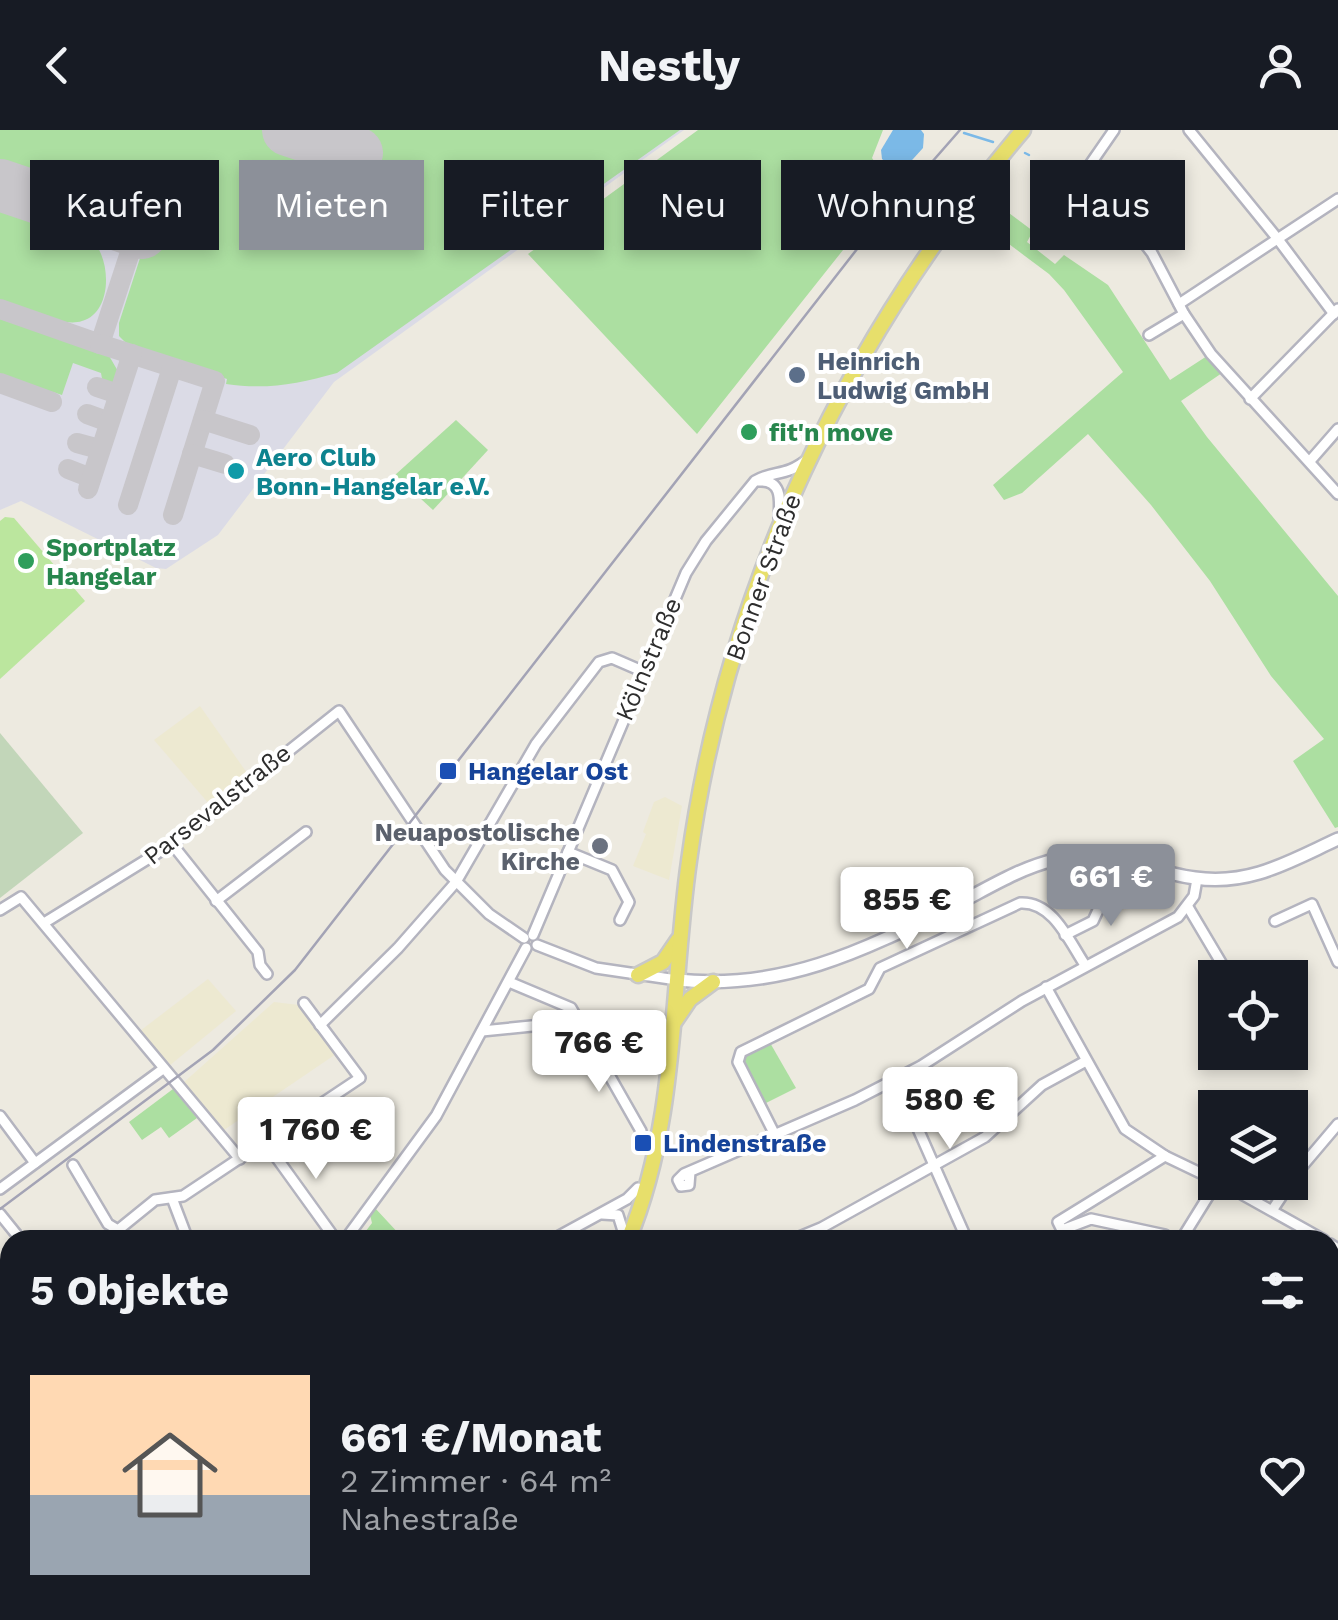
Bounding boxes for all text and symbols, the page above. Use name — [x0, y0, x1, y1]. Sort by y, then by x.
icon: back — [30, 38, 85, 93]
icon: person — [1253, 38, 1308, 93]
text: Nestly — [598, 39, 740, 92]
chip: Kaufen — [30, 160, 219, 250]
chip: Mieten — [239, 160, 424, 250]
chip: Filter — [444, 160, 604, 250]
chip: Neu — [624, 160, 761, 250]
chip: Wohnung — [781, 160, 1010, 250]
chip: Haus — [1030, 160, 1185, 250]
place label: Heinrich Ludwig GmbH — [817, 347, 990, 405]
marker: Heinrich Ludwig GmbH — [786, 364, 808, 386]
place label: fit'n move — [769, 418, 893, 447]
marker: fit'n move — [738, 421, 760, 443]
place label: Aero Club Bonn-Hangelar e.V. — [256, 443, 490, 501]
marker: Aero Club Bonn-Hangelar e.V. — [225, 460, 247, 482]
street label: Bonner Straße — [720, 490, 807, 664]
place label: Sportplatz Hangelar — [46, 533, 176, 591]
marker: Sportplatz Hangelar — [15, 550, 37, 572]
street label: Kölnstraße — [610, 593, 687, 725]
street label: Parsevalstraße — [138, 738, 296, 871]
place label: Hangelar Ost — [468, 757, 628, 786]
marker: Hangelar Ost — [437, 760, 459, 782]
place label: Neuapostolische Kirche — [374, 818, 580, 876]
marker: Neuapostolische Kirche — [589, 835, 611, 857]
pin: 661 € — [1041, 844, 1181, 929]
text: 661 € — [1069, 857, 1153, 895]
pin: 855 € — [837, 867, 977, 952]
text: 855 € — [863, 880, 952, 918]
map controls — [1198, 960, 1308, 1200]
button: locate — [1198, 960, 1308, 1070]
pin: 766 € — [529, 1010, 669, 1095]
text: 766 € — [554, 1023, 644, 1061]
pin: 580 € — [880, 1067, 1020, 1152]
text: 580 € — [905, 1080, 995, 1118]
button: layers — [1198, 1090, 1308, 1200]
pin: 1 760 € — [224, 1097, 408, 1182]
text: 1 760 € — [260, 1110, 372, 1148]
place label: Lindenstraße — [663, 1129, 826, 1158]
marker: Lindenstraße — [632, 1132, 654, 1154]
icon: filters — [1255, 1263, 1310, 1318]
text: 5 Objekte — [30, 1266, 229, 1315]
text: 661 €/Monat — [340, 1413, 601, 1462]
icon: home — [110, 1415, 230, 1535]
icon: heart — [1255, 1448, 1310, 1503]
text: 2 Zimmer · 64 m² — [340, 1462, 611, 1500]
text: Nahestraße — [340, 1500, 519, 1538]

